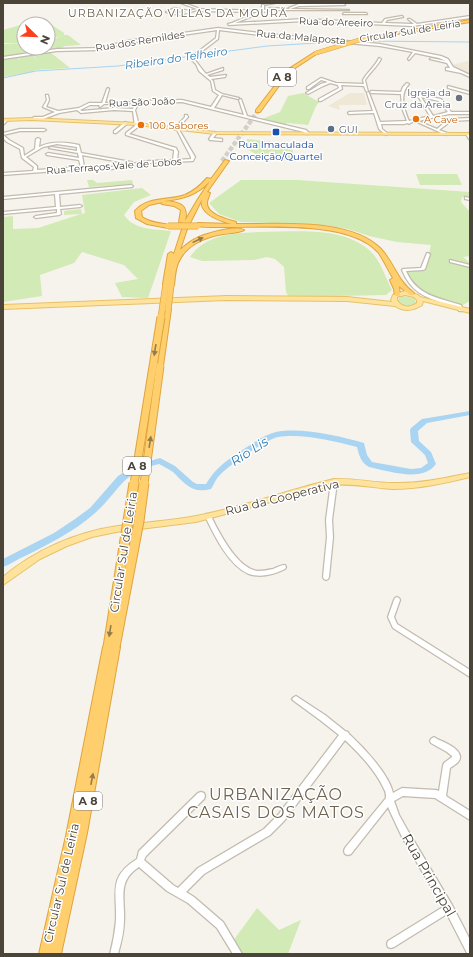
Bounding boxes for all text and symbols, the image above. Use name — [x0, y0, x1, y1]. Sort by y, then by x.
district label: URBANIZAÇÃO VILLAS DA MOURÃ — [68, 6, 288, 20]
street label: Rua do Areeiro — [299, 14, 373, 30]
north arrow — [16, 16, 56, 56]
street label: Circular Sul de Leiria — [359, 17, 461, 45]
street label: Rua da Malaposta — [256, 27, 346, 47]
street label: Rua dos Remildes — [95, 28, 186, 54]
text: N — [37, 33, 53, 47]
water label: Ribeira do Telheiro — [124, 44, 228, 72]
road number: A 8 — [268, 68, 296, 86]
place label: Igreja da Cruz da Areia — [384, 86, 451, 111]
marker: Igreja da Cruz da Areia — [454, 93, 464, 103]
street label: Rua São João — [108, 94, 176, 110]
place label: A Cave — [424, 113, 458, 126]
marker: A Cave — [411, 114, 421, 124]
place label: 100 Sabores — [149, 119, 208, 132]
marker: 100 Sabores — [136, 120, 146, 130]
place label: GUI — [339, 123, 358, 136]
marker: GUI — [326, 124, 336, 134]
marker: Rua Imaculada Conceição/Quartel — [271, 127, 281, 137]
place label: Rua Imaculada Conceição/Quartel — [230, 138, 322, 163]
street label: Rua Terraços Vale de Lobos — [46, 155, 182, 177]
one-way arrow — [193, 237, 204, 243]
one-way arrow — [152, 344, 158, 356]
water label: Rio Lis — [227, 433, 271, 469]
one-way arrow — [147, 436, 153, 449]
road number: A 8 — [123, 457, 151, 475]
street label: Rua da Cooperativa — [223, 476, 341, 518]
street label: Circular Sul de Leiria — [106, 490, 140, 614]
one-way arrow — [107, 625, 113, 637]
one-way arrow — [89, 773, 95, 785]
district label: URBANIZAÇÃO CASAIS DOS MATOS — [187, 785, 365, 822]
road number: A 8 — [74, 792, 102, 810]
street label: Circular Sul de Leiria — [40, 822, 82, 944]
street label: Rua Principal — [398, 830, 460, 920]

